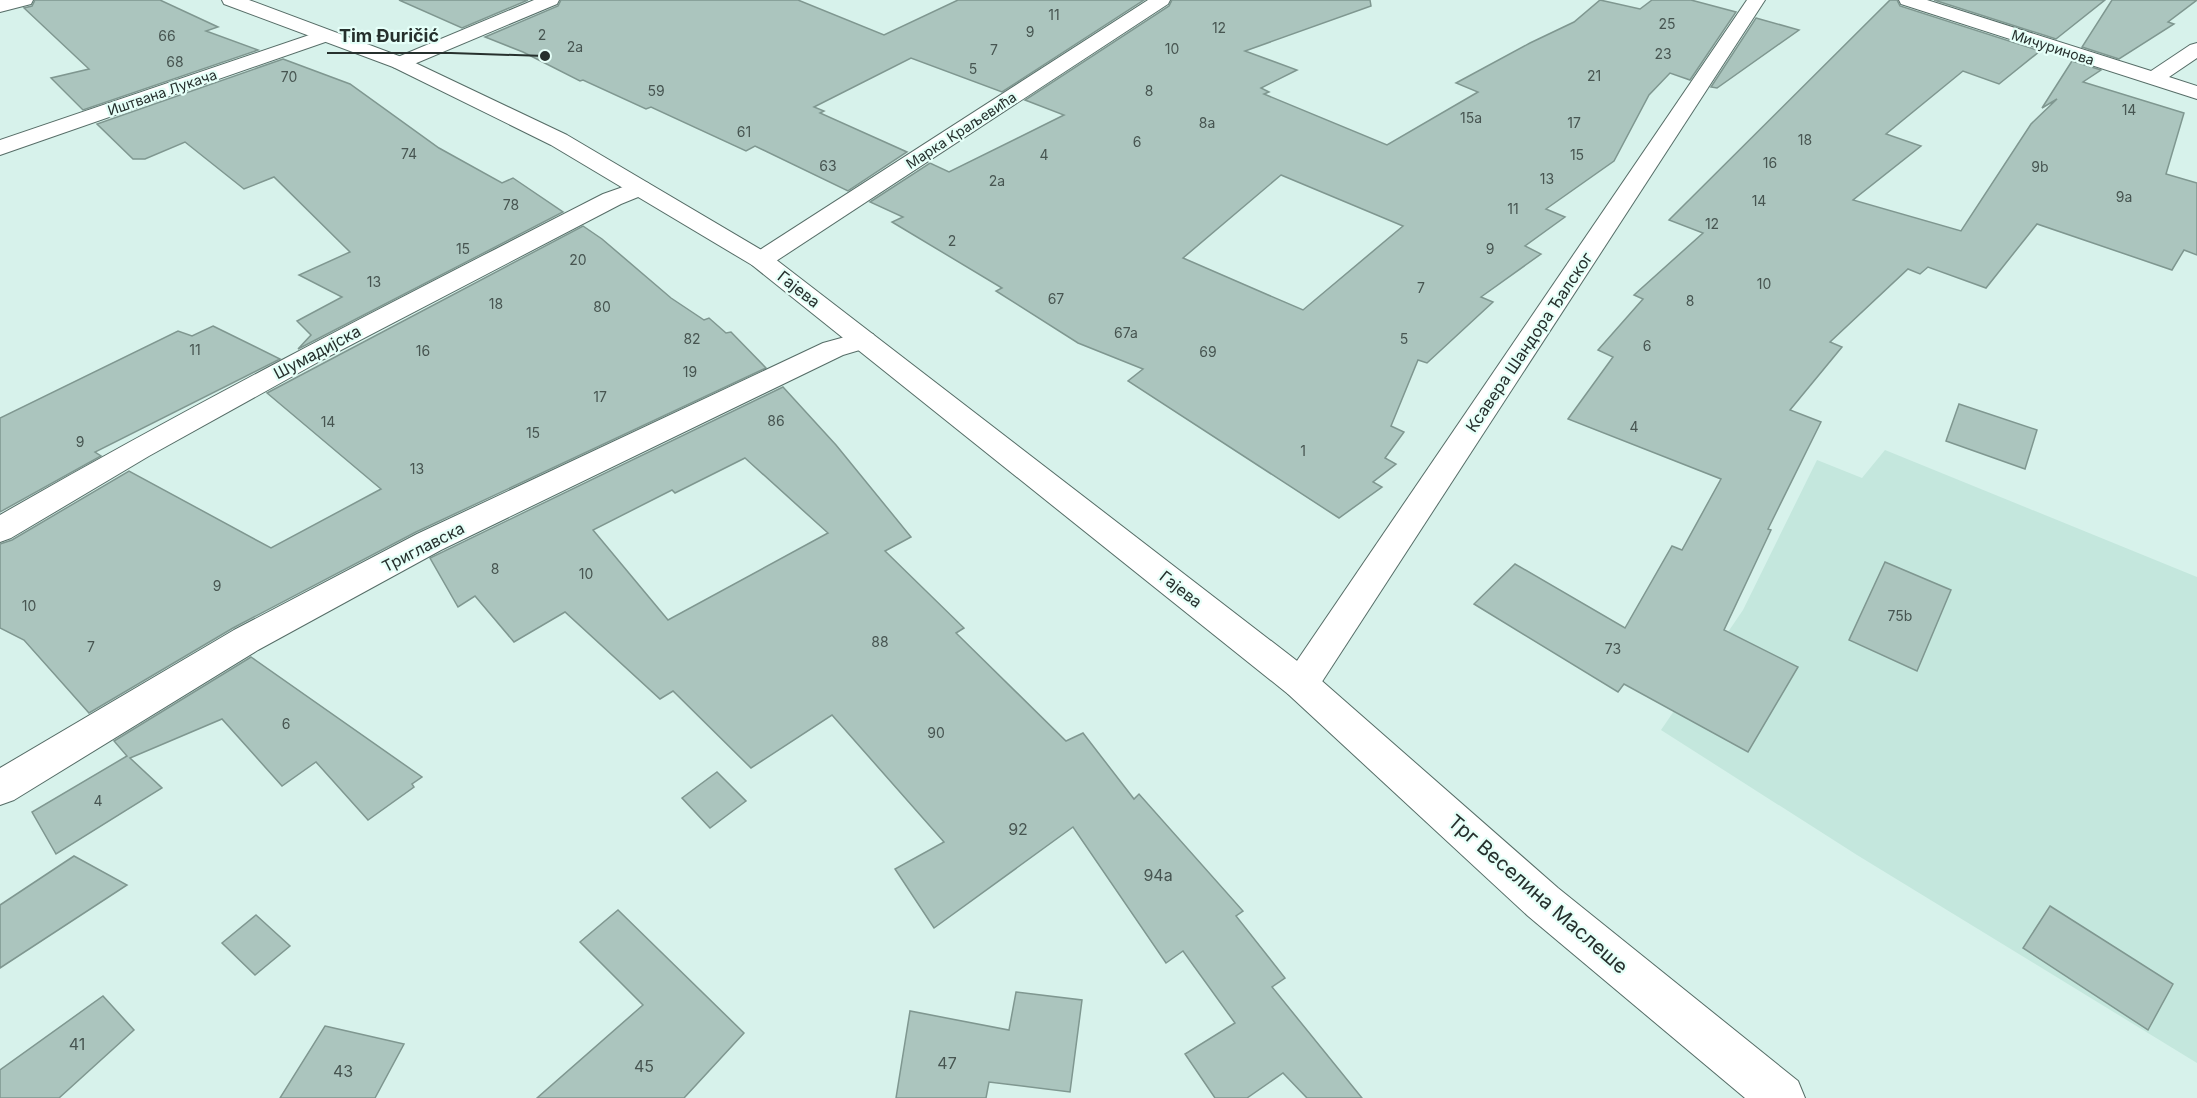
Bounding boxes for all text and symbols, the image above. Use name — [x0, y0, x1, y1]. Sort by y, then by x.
house number: 11 — [1048, 6, 1060, 23]
house number: 25 — [1658, 15, 1676, 32]
callout: Tim Đuričić — [327, 17, 451, 53]
house number: 12 — [1212, 19, 1226, 36]
house number: 9 — [1026, 23, 1034, 40]
text: Tim Đuričić — [339, 25, 439, 46]
house number: 2 — [538, 26, 546, 43]
street label: Мичуринова — [2009, 26, 2097, 68]
house number: 66 — [158, 27, 176, 44]
house number: 2a — [567, 38, 583, 55]
house number: 10 — [1165, 40, 1179, 57]
house number: 7 — [990, 41, 998, 58]
house number: 23 — [1654, 45, 1672, 62]
house number: 68 — [166, 53, 184, 70]
house number: 5 — [969, 60, 977, 77]
street label: Иштвана Лукача — [105, 65, 219, 119]
house number: 21 — [1587, 67, 1601, 84]
house number: 70 — [281, 68, 297, 85]
house number: 59 — [647, 82, 665, 99]
house number: 8 — [1145, 82, 1153, 99]
street label: Марка Краљевића — [903, 88, 1019, 172]
house number: 14 — [2122, 101, 2136, 118]
house number: 15a — [1460, 109, 1482, 126]
house number: 8a — [1199, 114, 1215, 131]
house number: 17 — [1567, 114, 1581, 131]
house number: 61 — [737, 123, 751, 140]
house number: 18 — [1798, 131, 1812, 148]
house number: 6 — [1133, 133, 1141, 150]
house number: 74 — [401, 145, 417, 162]
house number: 4 — [1039, 146, 1049, 163]
house number: 15 — [1570, 146, 1584, 163]
house number: 16 — [1763, 154, 1777, 171]
house number: 63 — [819, 157, 837, 174]
house number: 9b — [2031, 158, 2049, 175]
house number: 13 — [1540, 170, 1554, 187]
house number: 2a — [989, 172, 1005, 189]
house number: 9a — [2116, 188, 2132, 205]
house number: 14 — [1752, 192, 1766, 209]
house number: 78 — [503, 196, 519, 213]
house number: 11 — [1507, 200, 1519, 217]
house number: 12 — [1705, 215, 1719, 232]
house number: 2 — [948, 232, 956, 249]
house number: 15 — [456, 240, 470, 257]
house number: 9 — [1486, 240, 1494, 257]
street label: Ксавера Шандора Ђалског — [1461, 248, 1597, 436]
house number: 20 — [569, 251, 587, 268]
street label: Гајева — [774, 266, 824, 312]
house number: 13 — [367, 273, 381, 290]
house number: 10 — [1757, 275, 1771, 292]
house number: 7 — [1417, 279, 1425, 296]
house number: 67 — [1048, 290, 1064, 307]
house number: 8 — [1686, 292, 1694, 309]
house number: 18 — [489, 295, 503, 312]
house number: 80 — [593, 298, 611, 315]
street label: Шумадијска — [270, 321, 364, 383]
house number: 67a — [1114, 324, 1138, 341]
house number: 82 — [683, 330, 701, 347]
house number: 5 — [1400, 330, 1408, 347]
house number: 6 — [1643, 337, 1651, 354]
house number: 11 — [189, 341, 201, 358]
house number: 16 — [416, 342, 430, 359]
house number: 69 — [1199, 343, 1217, 360]
house number: 19 — [683, 363, 697, 380]
house number: 17 — [593, 388, 607, 405]
house number: 86 — [767, 412, 785, 429]
house number: 14 — [321, 413, 335, 430]
house number: 4 — [1629, 418, 1639, 435]
house number: 15 — [526, 424, 540, 441]
house number: 9 — [76, 433, 84, 450]
house number: 1 — [1300, 442, 1306, 459]
house number: 13 — [410, 460, 424, 477]
street label: Триглавска — [379, 518, 467, 576]
house number: 8 — [491, 560, 499, 577]
house number: 10 — [579, 565, 593, 582]
street label: Гајева — [1156, 566, 1206, 612]
house number: 9 — [213, 577, 221, 594]
house number: 10 — [22, 597, 36, 614]
house number: 75b — [1888, 607, 1912, 624]
house number: 88 — [871, 633, 889, 650]
house number: 7 — [87, 638, 95, 655]
house number: 73 — [1605, 640, 1621, 657]
house number: 6 — [282, 715, 290, 732]
house number: 90 — [927, 724, 945, 741]
house number: 4 — [93, 792, 103, 809]
street label: Трг Веселина Маслеше — [1443, 809, 1633, 979]
house number: 92 — [1008, 819, 1028, 839]
house number: 94a — [1143, 865, 1173, 885]
house number: 41 — [69, 1034, 85, 1054]
house number: 47 — [937, 1053, 957, 1073]
house number: 45 — [634, 1056, 654, 1076]
house number: 43 — [333, 1061, 353, 1081]

